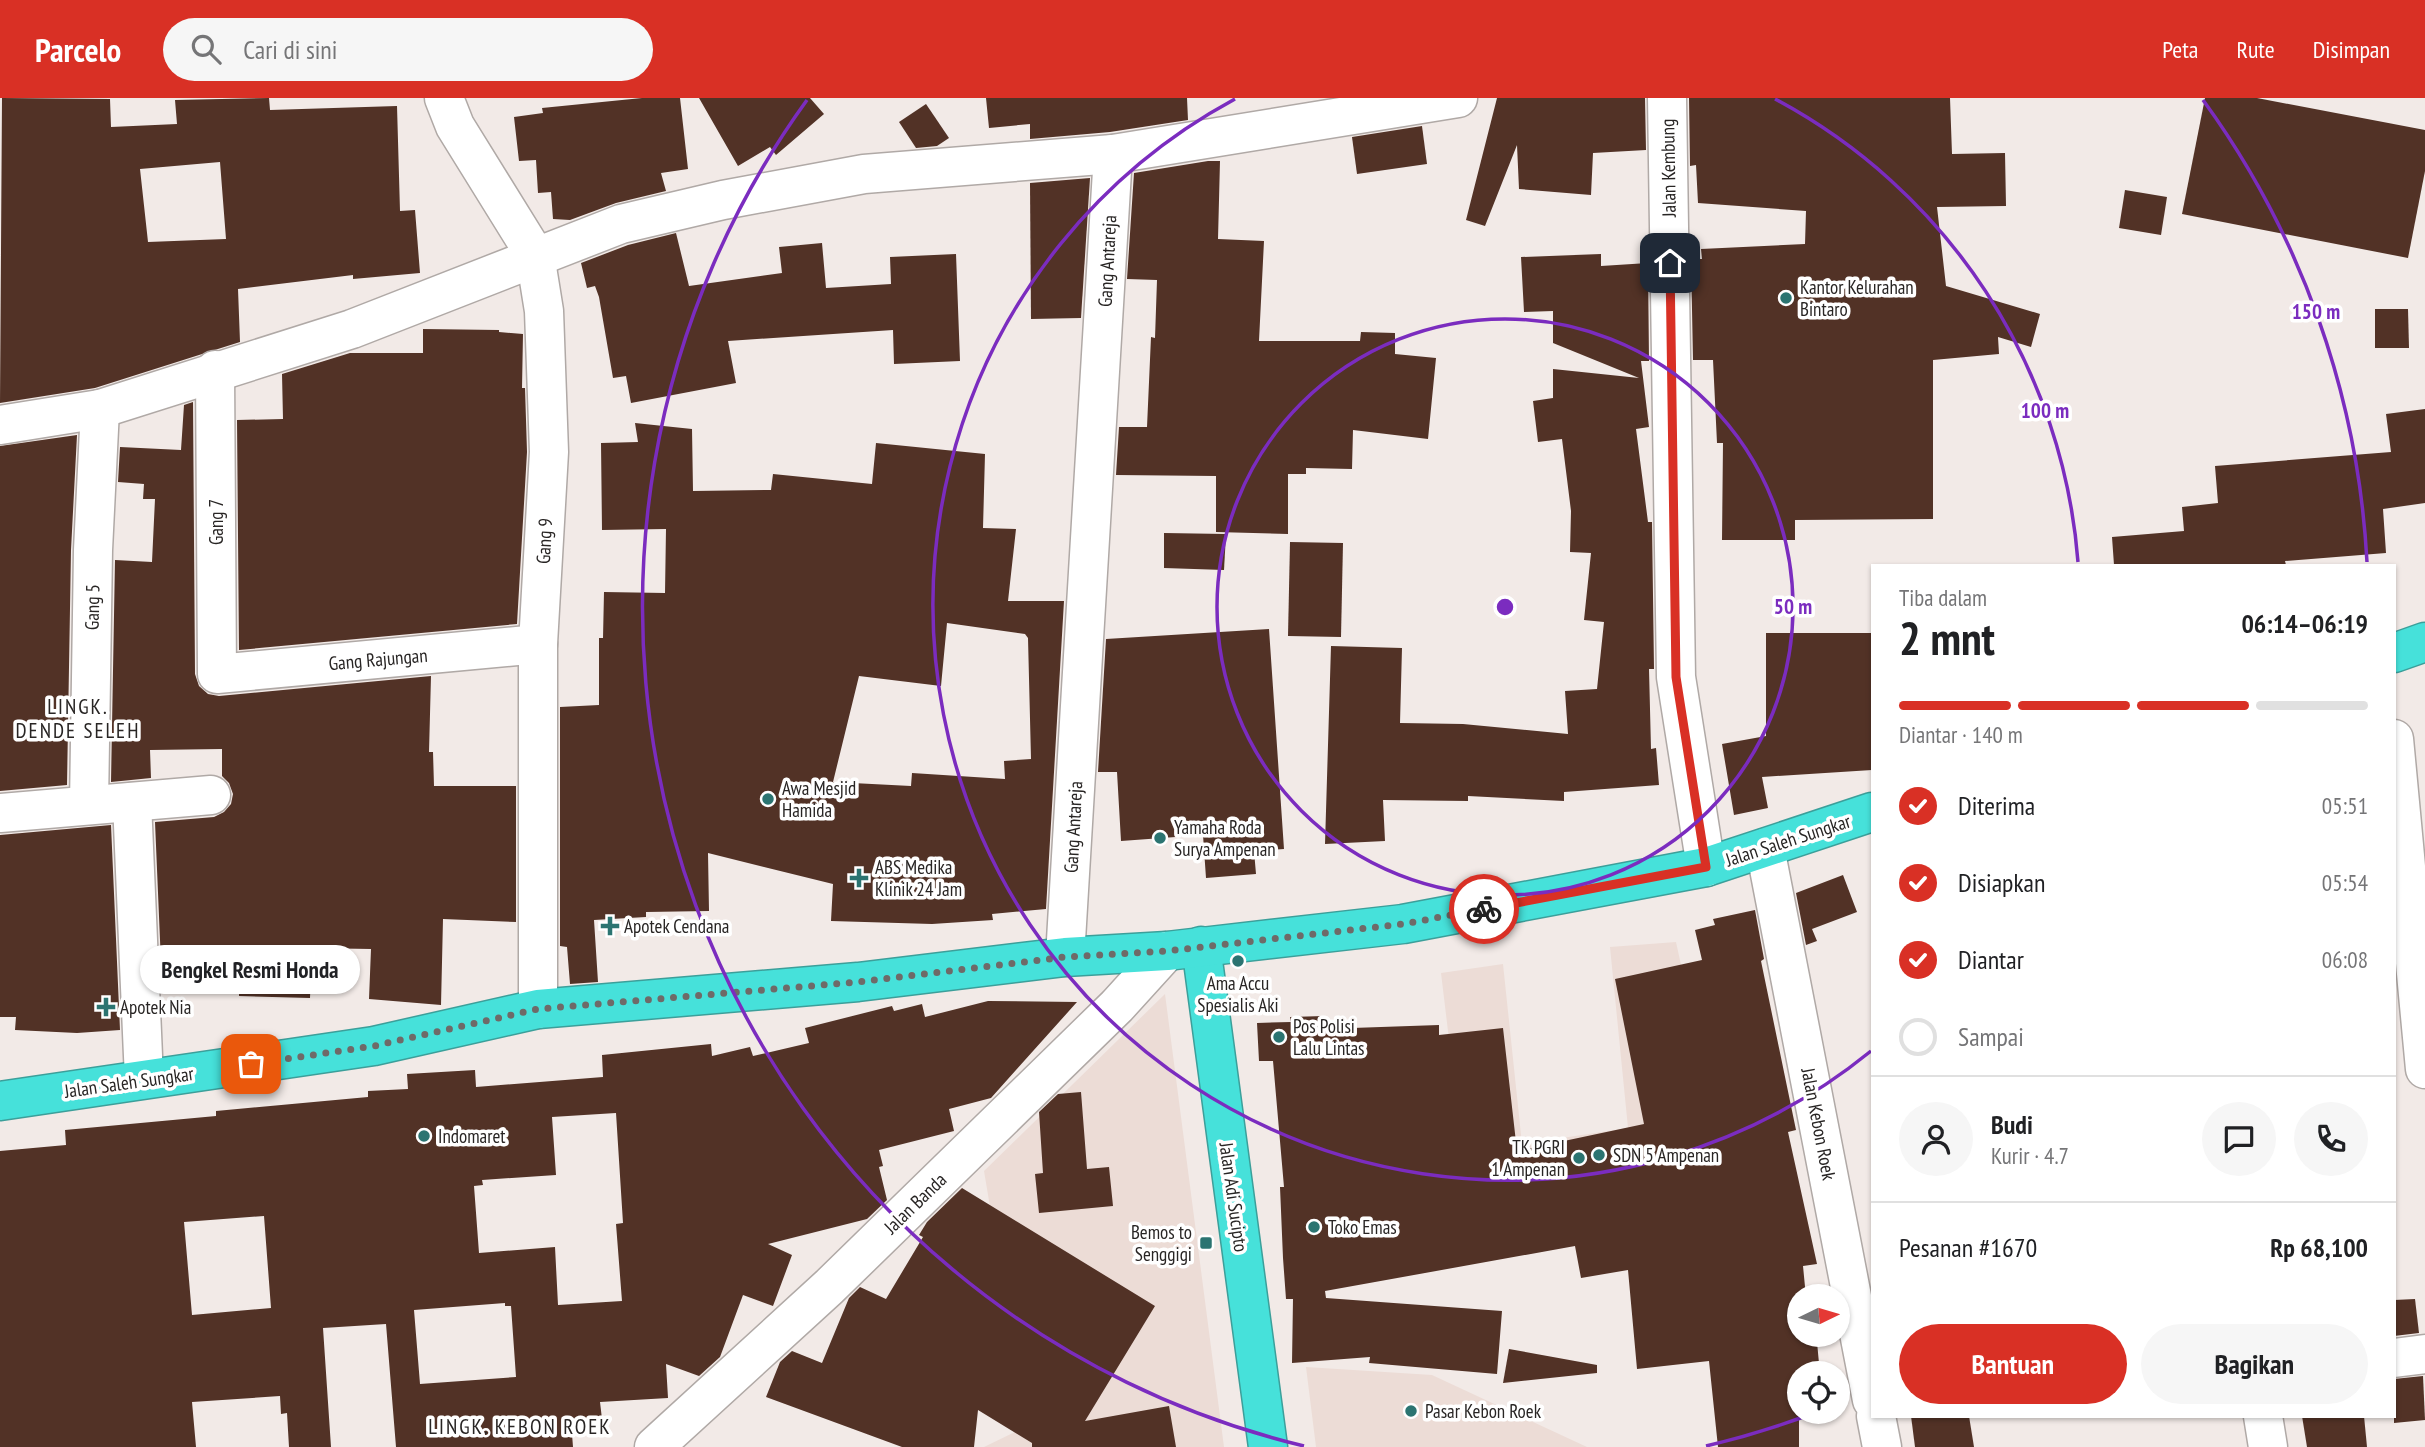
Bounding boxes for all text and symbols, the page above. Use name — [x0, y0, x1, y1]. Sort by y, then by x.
search box — [163, 18, 653, 81]
text: Parcelo — [35, 28, 121, 71]
icon: search — [187, 30, 225, 68]
text: Cari di sini — [243, 33, 337, 66]
text: Peta — [2162, 34, 2198, 65]
text: Rute — [2236, 34, 2275, 65]
text: Disimpan — [2313, 34, 2390, 65]
street label: Jalan Kembung — [1655, 119, 1681, 218]
street label: Gang Antareja — [1093, 214, 1121, 308]
pin — [1640, 233, 1700, 293]
icon: home — [1651, 244, 1689, 282]
place label: Kantor Kelurahan Bintaro — [1800, 275, 1914, 321]
marker: Kantor Kelurahan Bintaro — [1778, 290, 1794, 306]
text: 150 m — [2292, 298, 2340, 325]
text: 100 m — [2021, 397, 2069, 424]
street label: Gang 7 — [204, 499, 228, 545]
street label: Gang 9 — [531, 517, 557, 565]
text: Tiba dalam — [1899, 583, 1987, 612]
street label: Gang 5 — [80, 584, 104, 630]
text: 50 m — [1774, 593, 1812, 620]
centre of rings — [1493, 595, 1517, 619]
text: 06:14–06:19 — [2241, 607, 2368, 640]
text: 2 mnt — [1899, 608, 1995, 668]
street label: Gang Rajungan — [328, 643, 428, 675]
district label: LINGK. DENDE SELEH — [16, 693, 140, 744]
text: Diantar · 140 m — [1899, 720, 2023, 749]
place label: Awa Mesjid Hamida — [782, 776, 856, 822]
street label: Gang Antareja — [1059, 780, 1087, 874]
icon: check — [1899, 787, 1937, 825]
text: Diterima — [1958, 789, 2035, 822]
marker: Awa Mesjid Hamida — [760, 791, 776, 807]
text: 05:51 — [2322, 791, 2368, 820]
street label: Jalan Saleh Sungkar — [1721, 808, 1854, 872]
place label: Yamaha Roda Surya Ampenan — [1174, 815, 1276, 861]
marker: Yamaha Roda Surya Ampenan — [1152, 830, 1168, 846]
place label: ABS Medika Klinik 24 Jam — [875, 855, 962, 901]
icon: check — [1899, 864, 1937, 902]
text: Disiapkan — [1958, 866, 2045, 899]
marker: ABS Medika Klinik 24 Jam — [849, 868, 869, 888]
text: 05:54 — [2322, 868, 2368, 897]
courier — [1449, 874, 1519, 944]
icon: bike — [1465, 890, 1503, 928]
place label: Apotek Cendana — [624, 914, 729, 938]
marker: Apotek Cendana — [602, 918, 618, 934]
icon: check — [1899, 941, 1937, 979]
text: Diantar — [1958, 943, 2024, 976]
callout: Bengkel Resmi Honda — [141, 945, 361, 994]
text: 06:08 — [2322, 945, 2368, 974]
marker: Ama Accu Spesialis Aki — [1230, 953, 1246, 969]
text: Bengkel Resmi Honda — [161, 955, 339, 984]
place label: Ama Accu Spesialis Aki — [1197, 971, 1279, 1017]
place label: Apotek Nia — [120, 995, 191, 1019]
marker: Apotek Nia — [98, 999, 114, 1015]
place label: Pos Polisi Lalu Lintas — [1293, 1014, 1365, 1060]
text: Sampai — [1958, 1020, 2024, 1053]
marker: Pos Polisi Lalu Lintas — [1271, 1029, 1287, 1045]
pin — [221, 1034, 281, 1094]
icon: bag — [232, 1045, 270, 1083]
street label: Jalan Saleh Sungkar — [62, 1061, 196, 1103]
street label: Jalan Kebon Roek — [1796, 1065, 1842, 1183]
button: person — [1899, 1102, 1973, 1176]
button: chat — [2202, 1102, 2276, 1176]
button: phone — [2294, 1102, 2368, 1176]
text: Budi — [1991, 1108, 2033, 1141]
place label: Indomaret — [438, 1124, 506, 1148]
marker: Indomaret — [416, 1128, 432, 1144]
place label: TK PGRI 1 Ampenan — [1491, 1135, 1565, 1181]
street label: Jalan Adi Sucipto — [1214, 1140, 1254, 1253]
text: Kurir · 4.7 — [1991, 1141, 2069, 1170]
place label: SDN 5 Ampenan — [1613, 1143, 1719, 1167]
marker: SDN 5 Ampenan — [1591, 1147, 1607, 1163]
marker: TK PGRI 1 Ampenan — [1571, 1150, 1587, 1166]
street label: Jalan Banda — [878, 1168, 951, 1239]
place label: Toko Emas — [1328, 1215, 1397, 1239]
marker: Toko Emas — [1306, 1219, 1322, 1235]
place label: Bemos to Senggigi — [1131, 1220, 1192, 1266]
text: Pesanan #1670 — [1899, 1231, 2037, 1264]
text: Rp 68,100 — [2270, 1231, 2368, 1264]
marker: Bemos to Senggigi — [1198, 1235, 1214, 1251]
north arrow — [1787, 1284, 1850, 1348]
map controls — [1787, 1284, 1850, 1424]
button: Bantuan — [1899, 1324, 2127, 1404]
button: Bagikan — [2141, 1324, 2368, 1404]
button: locate — [1787, 1361, 1850, 1424]
place label: Pasar Kebon Roek — [1425, 1399, 1542, 1423]
marker: Pasar Kebon Roek — [1403, 1403, 1419, 1419]
district label: LINGK. KEBON ROEK — [428, 1413, 612, 1440]

